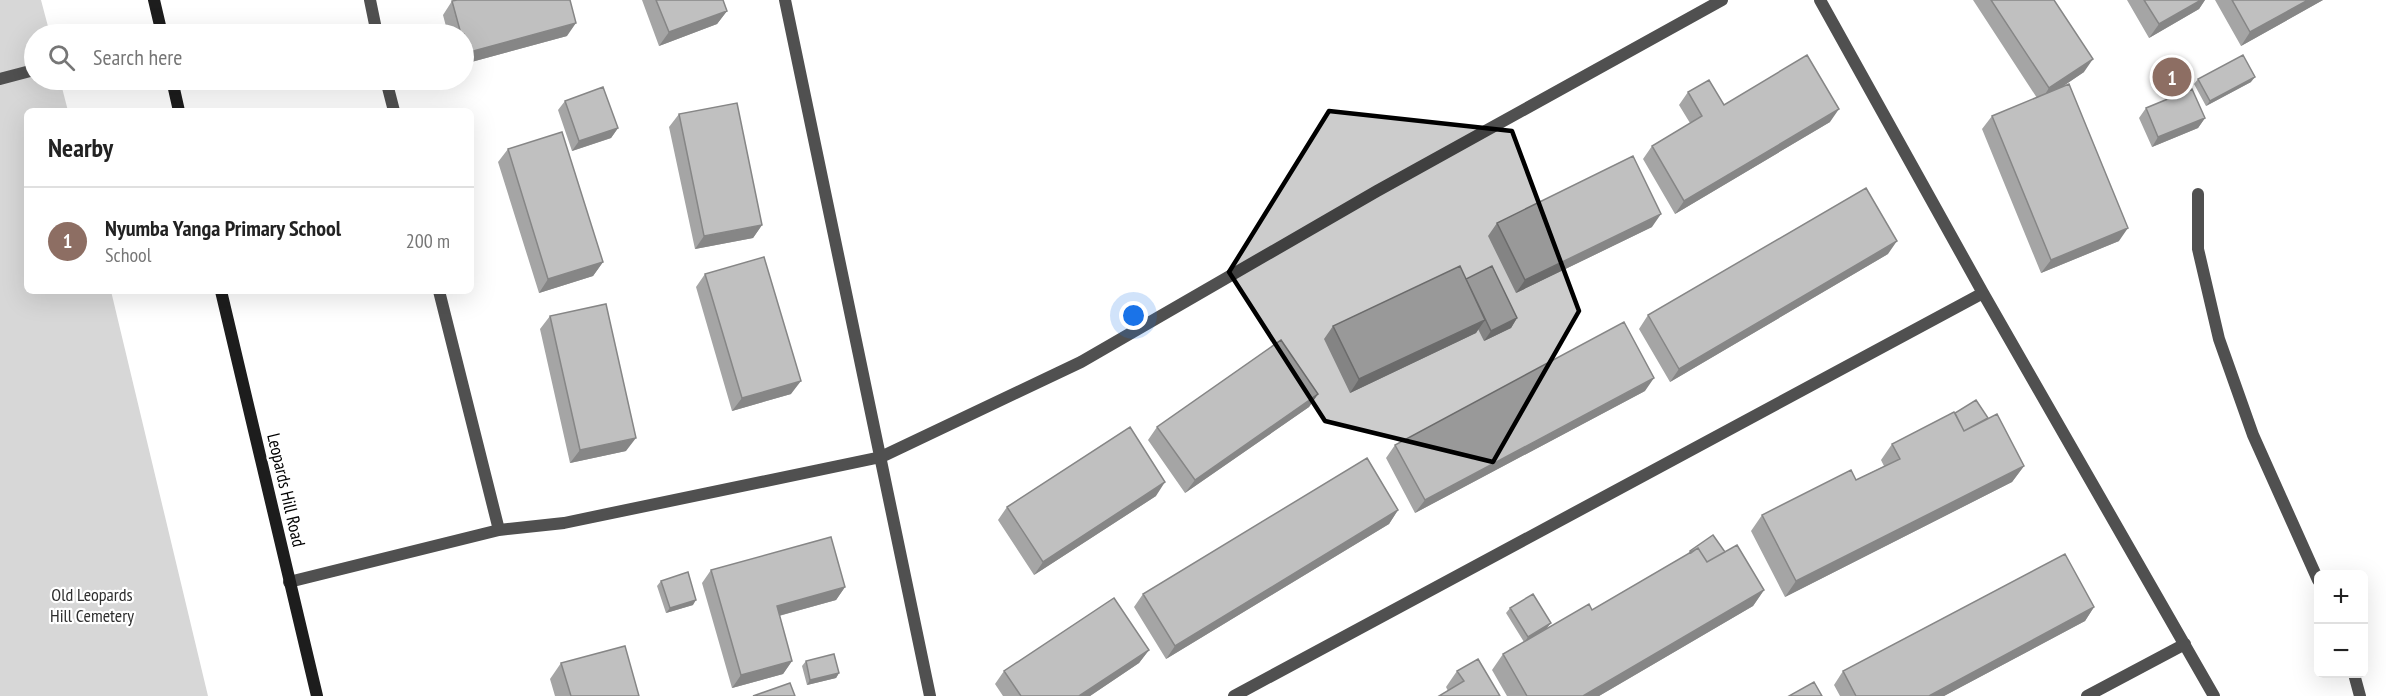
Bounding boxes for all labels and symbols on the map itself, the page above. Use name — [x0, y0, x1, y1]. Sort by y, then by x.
pin: 1 — [2152, 54, 2192, 100]
your location — [1119, 301, 1148, 330]
street label: Leopards Hill Road — [262, 431, 311, 549]
park label: Old Leopards Hill Cemetery — [50, 583, 134, 627]

